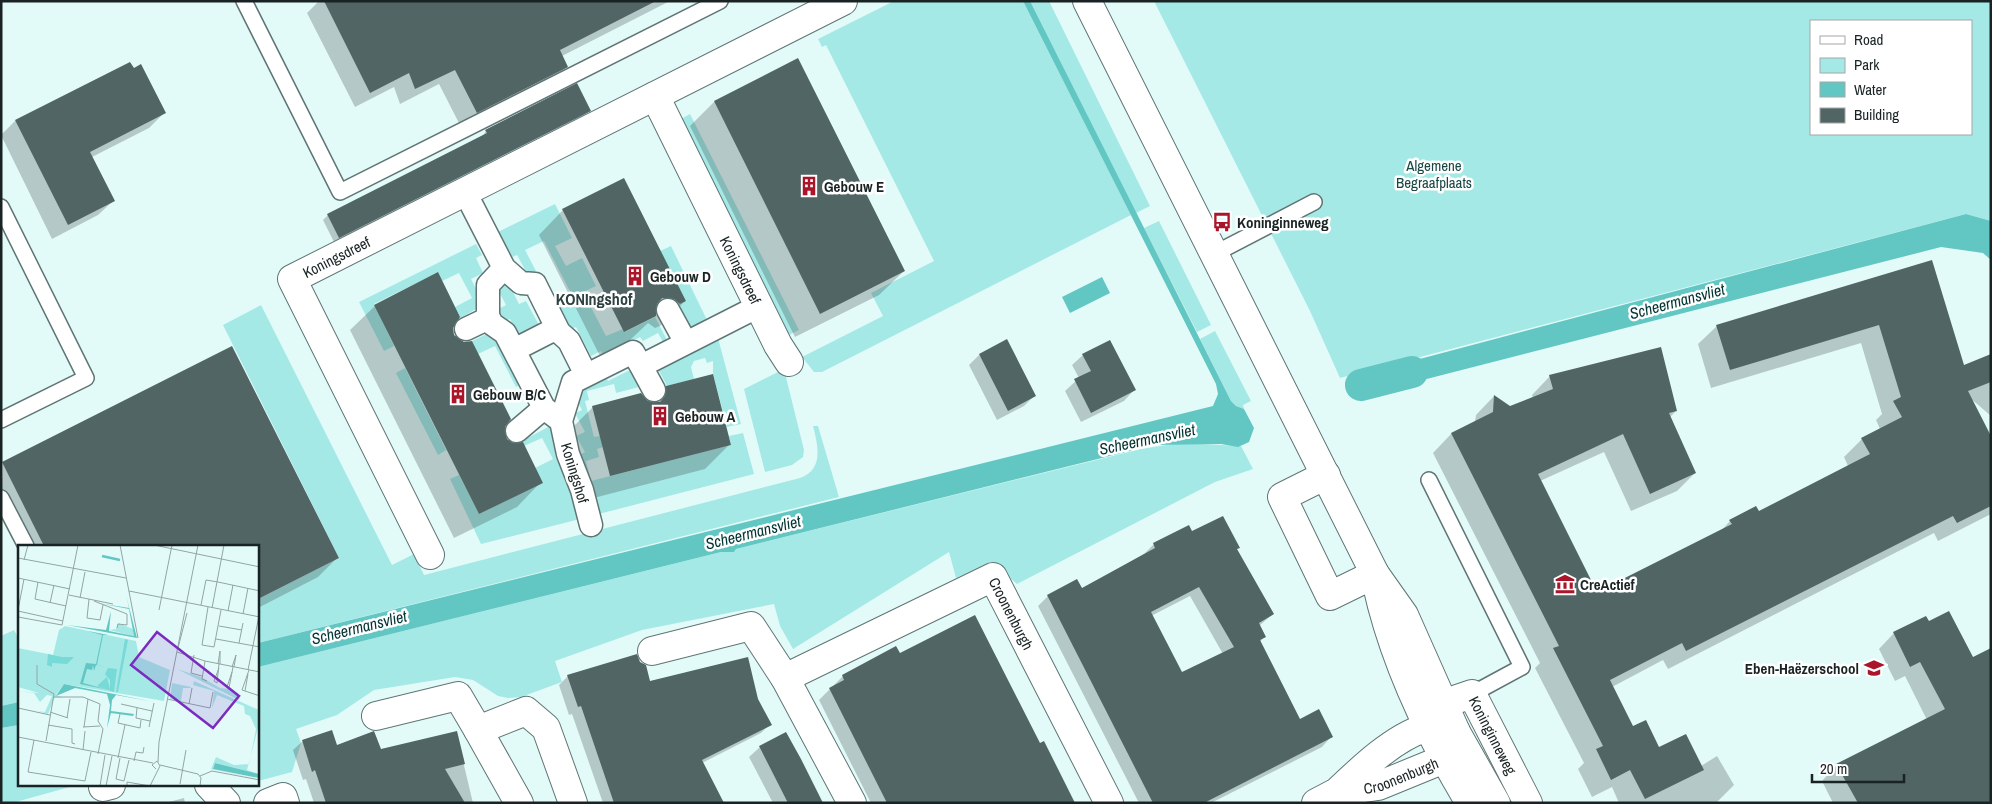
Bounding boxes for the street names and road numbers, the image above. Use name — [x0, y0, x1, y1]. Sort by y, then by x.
street label: Koningsdreef — [299, 231, 374, 283]
street label: Koningsdreef — [715, 232, 767, 308]
street label: Koningshof — [556, 440, 594, 506]
street label: Croonenburgh — [984, 573, 1039, 653]
street label: Koninginneweg — [1464, 692, 1522, 778]
street label: Croonenburgh — [1362, 752, 1441, 798]

